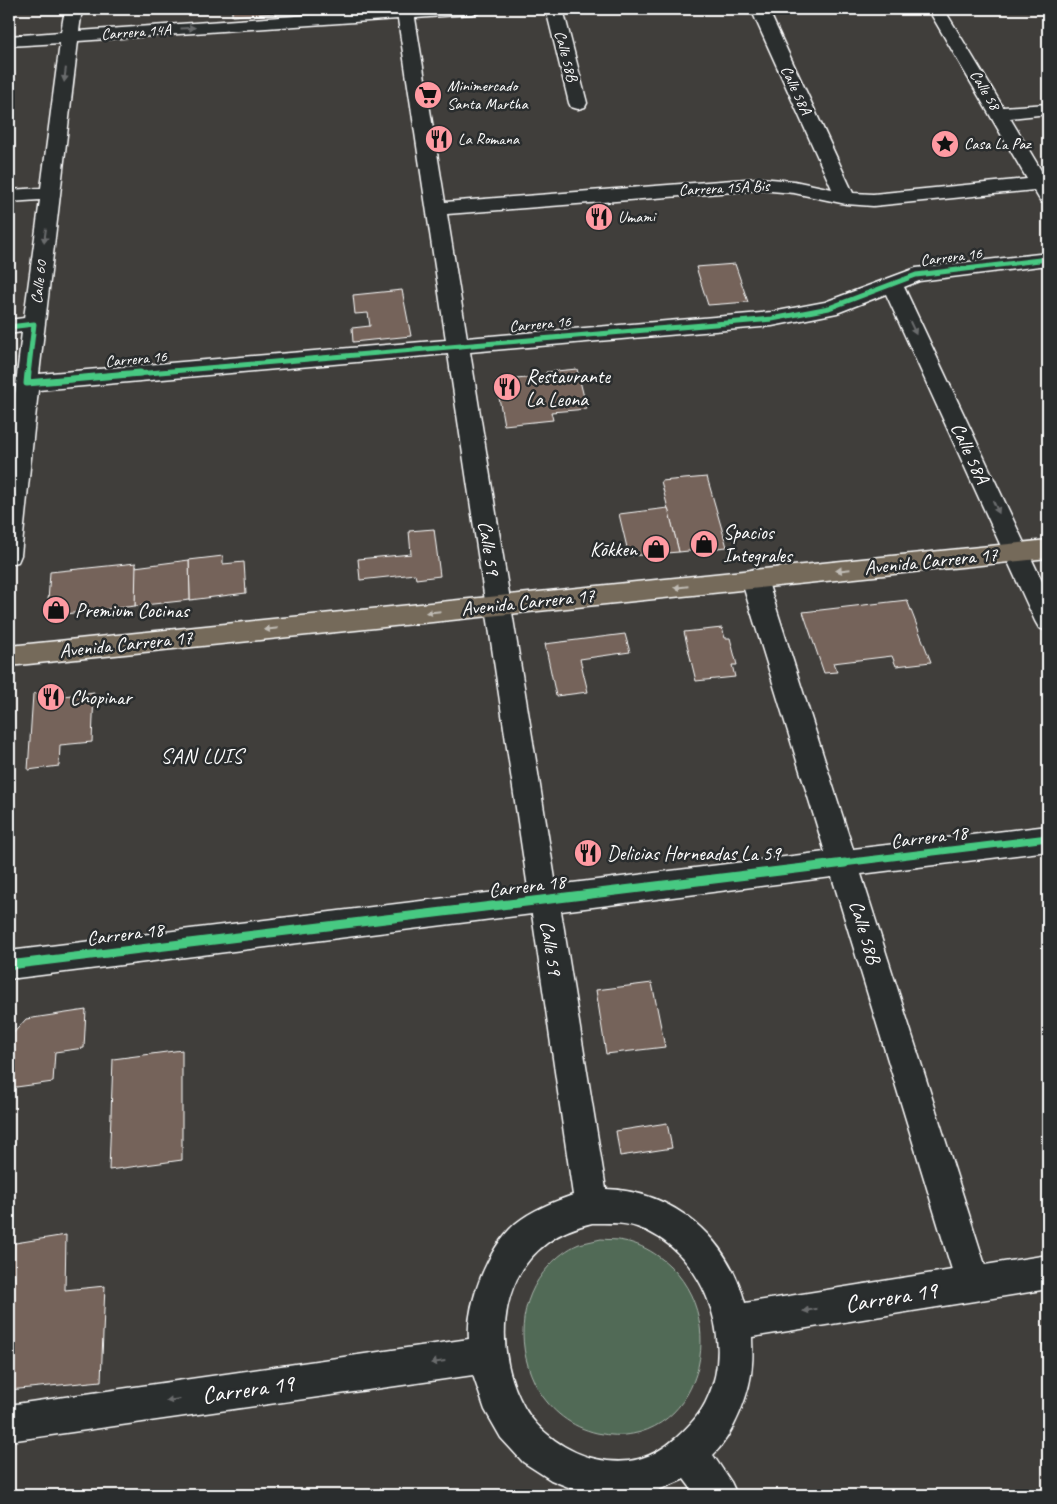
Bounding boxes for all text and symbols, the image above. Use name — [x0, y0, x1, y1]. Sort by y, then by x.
street label: Carrera 14A — [100, 20, 173, 44]
one-way arrow — [180, 24, 196, 32]
street label: Calle 58B — [550, 28, 583, 85]
street label: Calle 58A — [776, 62, 816, 118]
street label: Calle 58 — [965, 66, 1006, 115]
one-way arrow — [61, 67, 69, 83]
place label: Minimercado Santa Martha — [447, 76, 529, 114]
supermarket icon: Minimercado Santa Martha — [413, 80, 443, 110]
restaurant icon: La Romana — [424, 124, 454, 154]
place label: La Romana — [458, 129, 520, 149]
place icon: Casa La Paz — [930, 129, 960, 159]
place label: Casa La Paz — [964, 134, 1033, 154]
street label: Carrera 15A Bis — [678, 176, 771, 200]
restaurant icon: Umami — [584, 202, 614, 232]
place label: Umami — [618, 207, 657, 227]
one-way arrow — [41, 228, 49, 244]
street label: Carrera 16 — [919, 243, 984, 271]
street label: Calle 60 — [26, 257, 52, 305]
street label: Carrera 16 — [508, 311, 572, 337]
one-way arrow — [909, 321, 917, 335]
street label: Carrera 16 — [104, 346, 168, 372]
place label: Restaurante La Leona — [526, 364, 611, 412]
restaurant icon: Restaurante La Leona — [492, 372, 522, 402]
street label: Calle 58A — [945, 419, 995, 488]
one-way arrow — [992, 500, 1000, 514]
street label: Calle 59 — [472, 519, 506, 579]
place label: Spacios Integrales — [723, 520, 794, 568]
shop icon: Spacios Integrales — [689, 529, 719, 559]
shop icon: Kōkken — [641, 534, 671, 564]
place label: Kōkken — [590, 537, 638, 562]
street label: Avenida Carrera 17 — [863, 541, 1000, 580]
one-way arrow — [835, 566, 851, 574]
street label: Avenida Carrera 17 — [460, 582, 597, 621]
one-way arrow — [673, 583, 689, 591]
shop icon: Premium Cocinas — [41, 595, 71, 625]
place label: Premium Cocinas — [75, 598, 191, 623]
one-way arrow — [424, 608, 440, 616]
street label: Avenida Carrera 17 — [58, 624, 195, 663]
one-way arrow — [263, 625, 279, 633]
restaurant icon: Chopinar — [36, 682, 66, 712]
place label: Chopinar — [70, 685, 133, 710]
district label: SAN LUIS — [160, 743, 246, 769]
street label: Carrera 18 — [889, 820, 971, 854]
restaurant icon: Delicias Horneadas La 59 — [573, 838, 603, 868]
place label: Delicias Horneadas La 59 — [607, 841, 783, 866]
street label: Carrera 18 — [487, 869, 569, 903]
street label: Calle 58B — [844, 897, 887, 968]
street label: Carrera 18 — [85, 917, 167, 951]
street label: Calle 59 — [534, 919, 568, 979]
street label: Carrera 19 — [843, 1275, 941, 1319]
one-way arrow — [802, 1307, 818, 1315]
one-way arrow — [430, 1358, 446, 1366]
street label: Carrera 19 — [200, 1367, 298, 1410]
one-way arrow — [165, 1396, 181, 1404]

